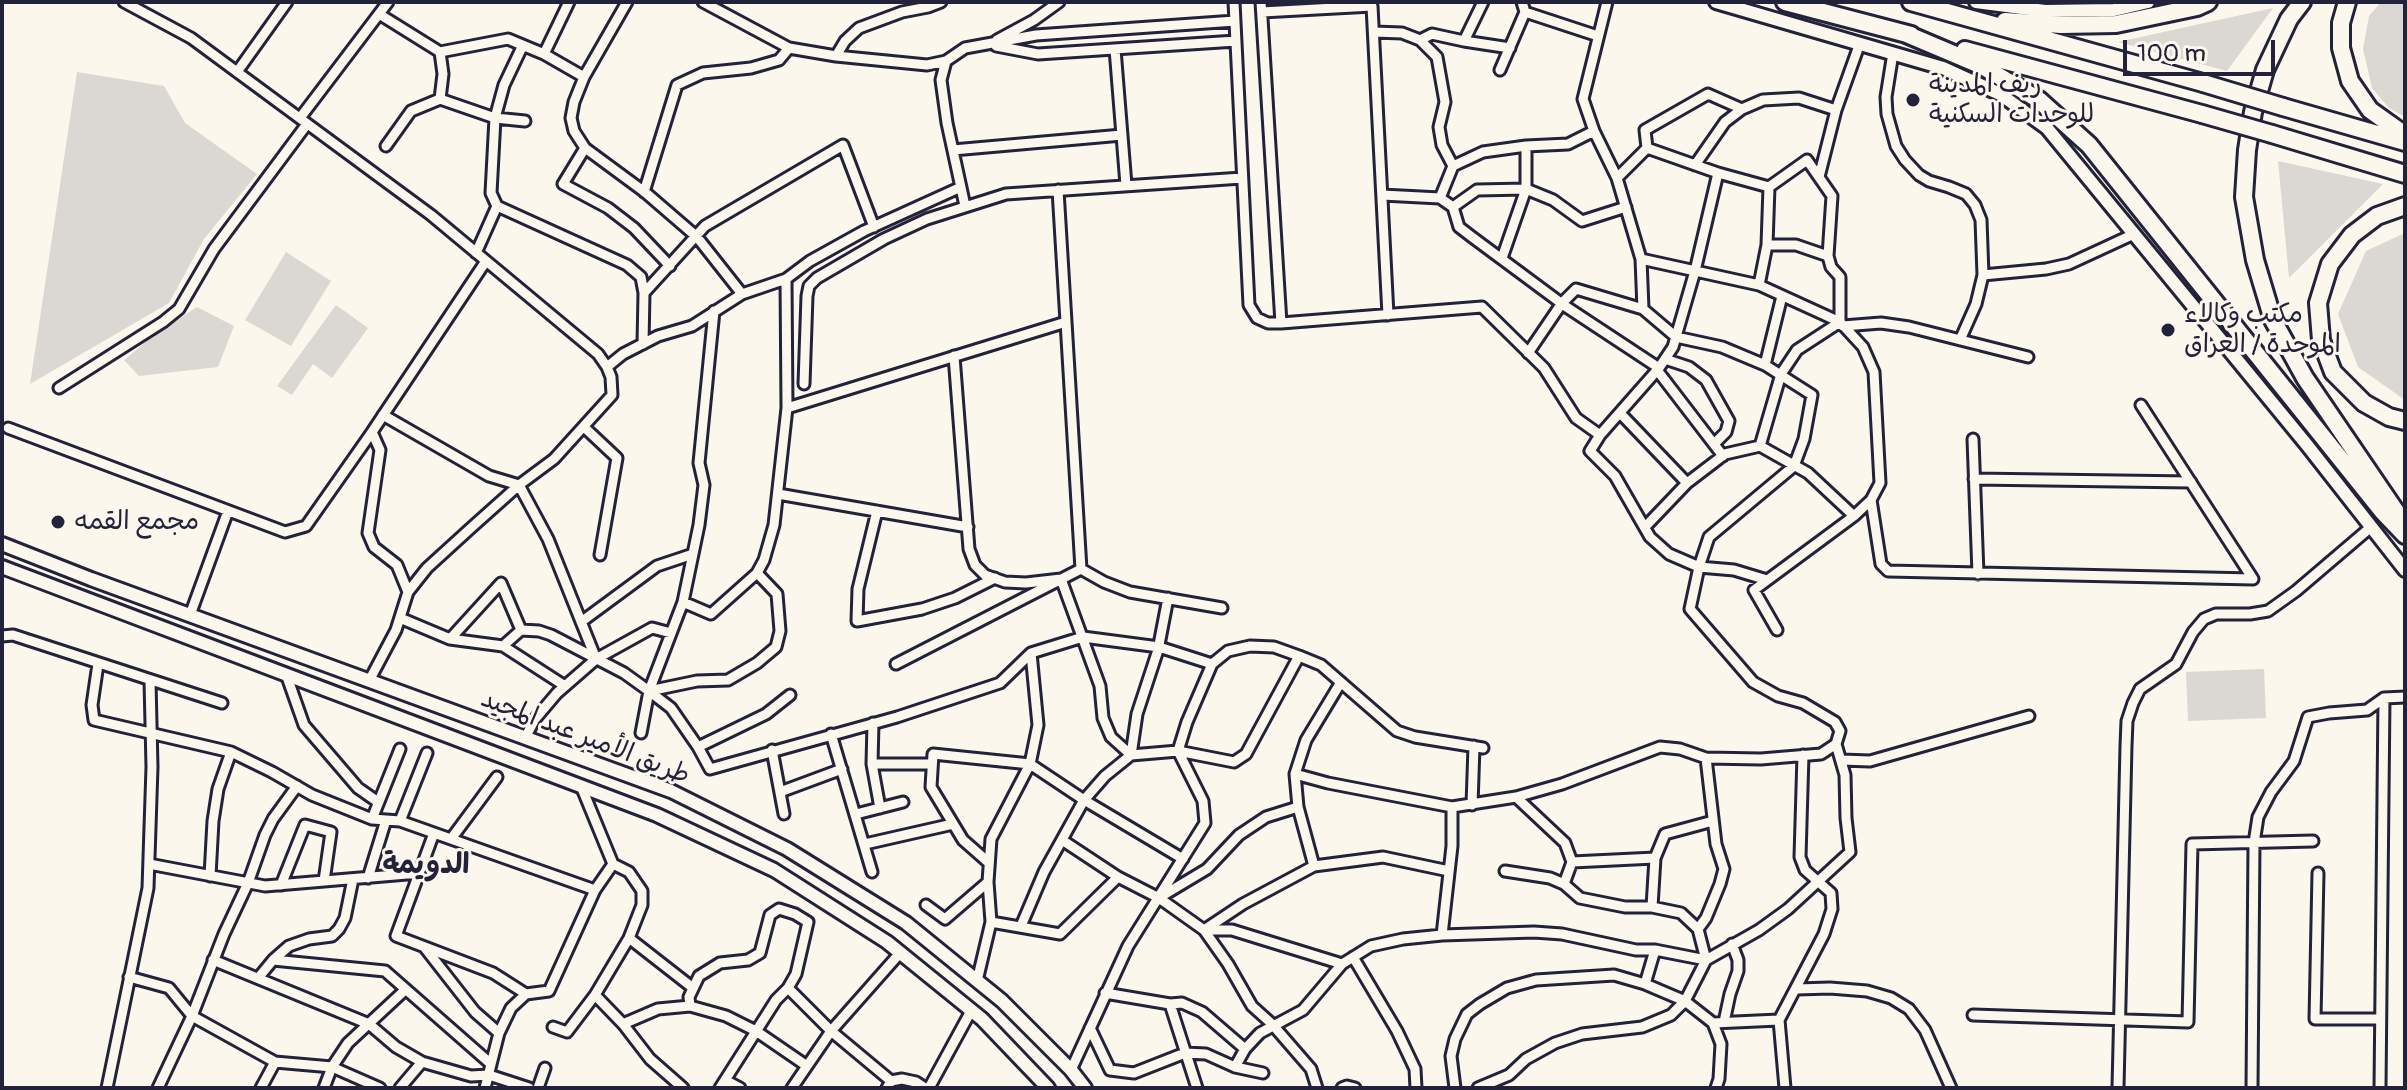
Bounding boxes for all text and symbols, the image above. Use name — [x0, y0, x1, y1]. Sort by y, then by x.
scale bar — [2127, 24, 2279, 74]
text: 100 m — [2137, 39, 2206, 68]
place label: ريف المدينة للوحدات السكنية — [1929, 69, 2094, 130]
marker: ريف المدينة للوحدات السكنية — [1904, 91, 1922, 109]
place label: مكتب وكالاء الموحدة / العراق — [2184, 299, 2341, 360]
marker: مكتب وكالاء الموحدة / العراق — [2159, 321, 2177, 339]
place label: مجمع القمه — [74, 506, 199, 538]
marker: مجمع القمه — [49, 513, 67, 531]
street label: طريق الأمير عبد المجيد — [476, 684, 694, 792]
district label: الدويمة — [382, 849, 470, 883]

